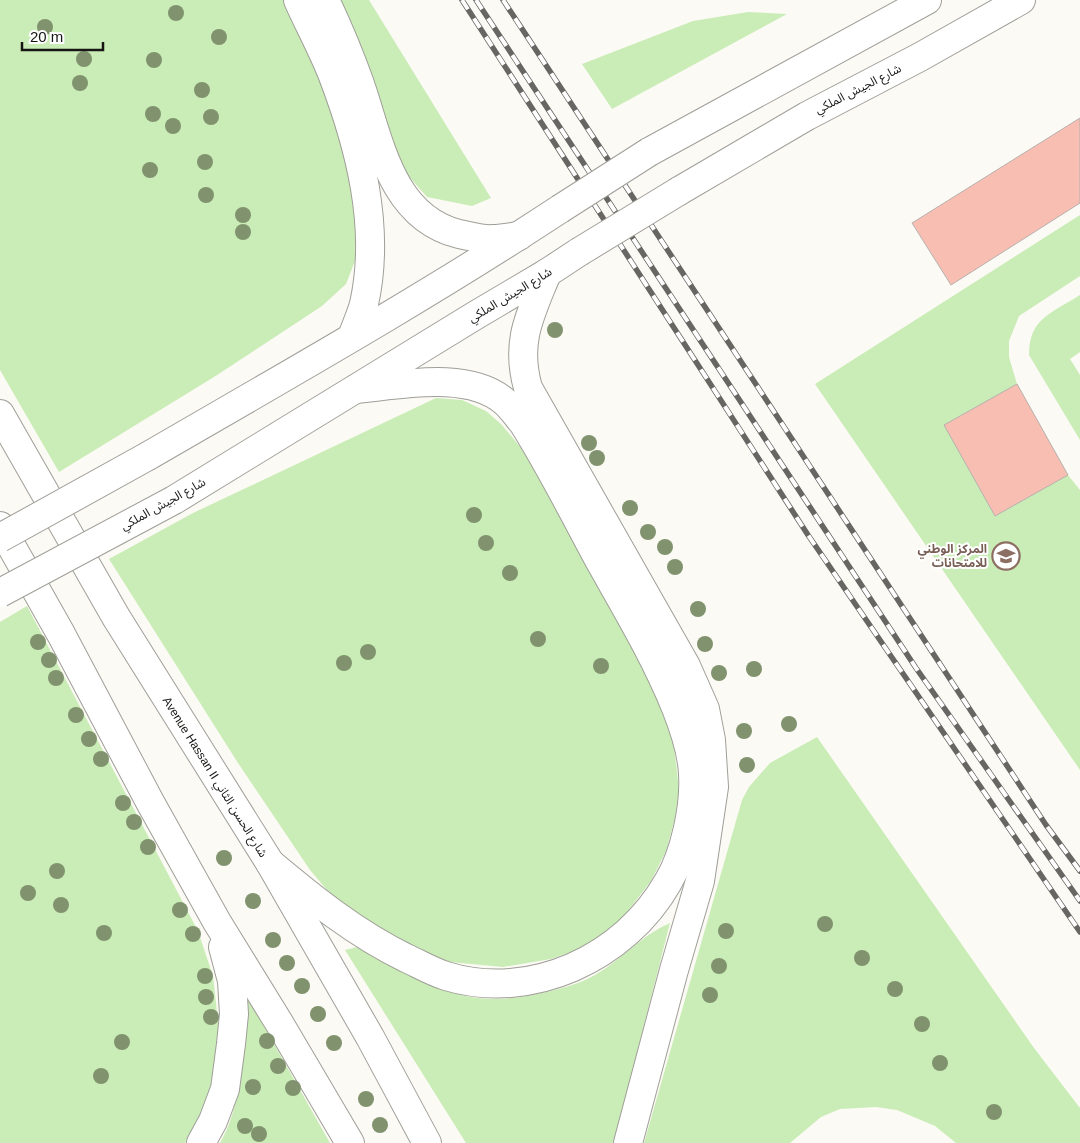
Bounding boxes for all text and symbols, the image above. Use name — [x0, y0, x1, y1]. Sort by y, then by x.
scale bar — [22, 20, 104, 52]
text: 20 m — [30, 28, 63, 45]
street label: شارع الجيش الملكي — [813, 61, 905, 119]
street label: شارع الجيش الملكي — [466, 265, 556, 328]
street label: شارع الجيش الملكي — [118, 475, 209, 536]
school or university icon: المركز الوطني للامتحانات — [991, 541, 1021, 571]
place label: المركز الوطني للامتحانات — [917, 542, 987, 570]
street label: Avenue Hassan II شارع الحسن الثاني — [157, 694, 270, 861]

